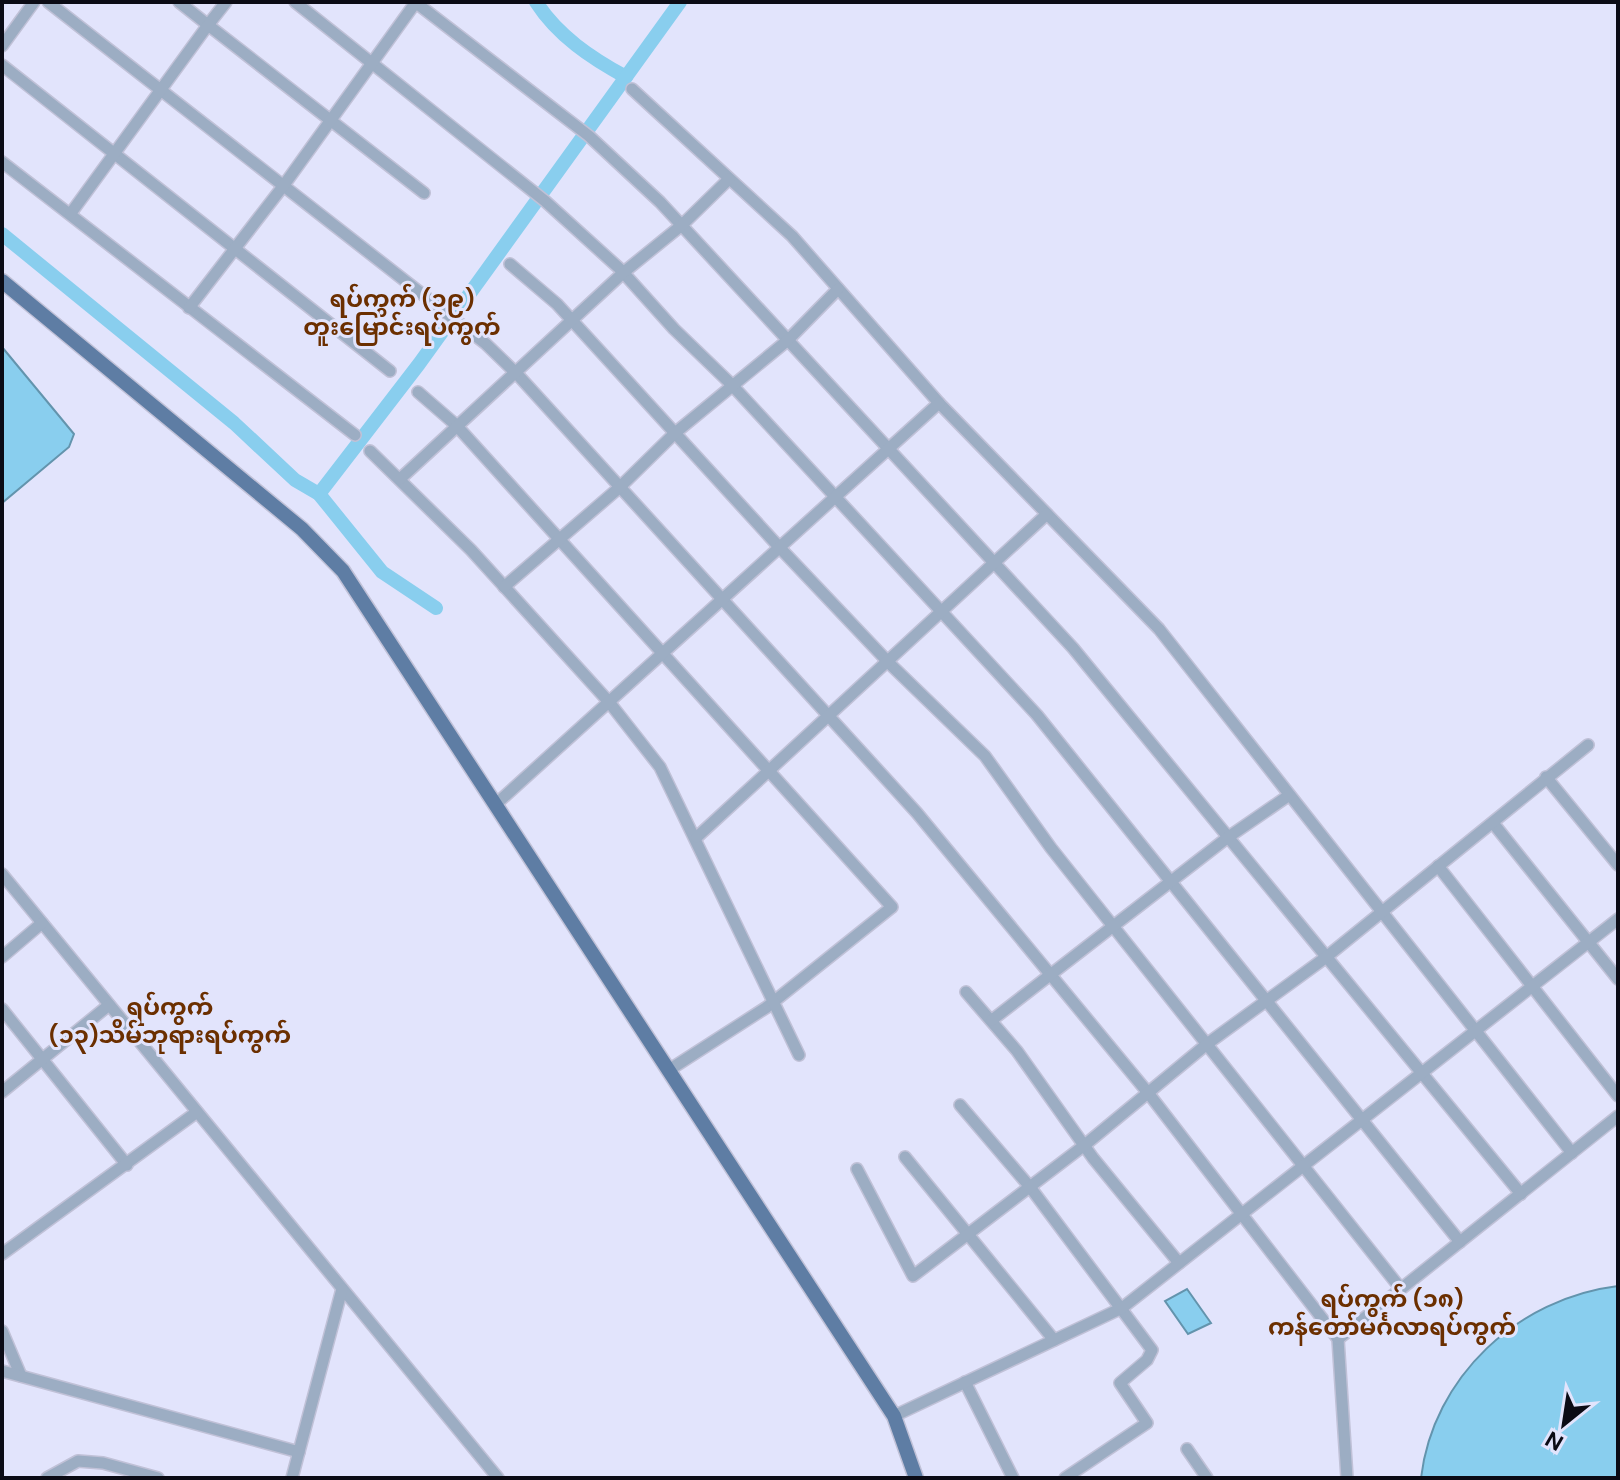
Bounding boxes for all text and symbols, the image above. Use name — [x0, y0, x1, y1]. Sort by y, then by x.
district label: ရပ်ကွက် (၁၉) တူးမြောင်းရပ်ကွက် — [303, 283, 501, 346]
district label: ရပ်ကွက် (၁၃)သိမ်ဘုရားရပ်ကွက် — [49, 991, 291, 1054]
district label: ရပ်ကွက် (၁၈) ကန်တော်မင်္ဂလာရပ်ကွက် — [1268, 1283, 1516, 1346]
north arrow — [1524, 1384, 1604, 1464]
text: N — [1540, 1424, 1568, 1457]

